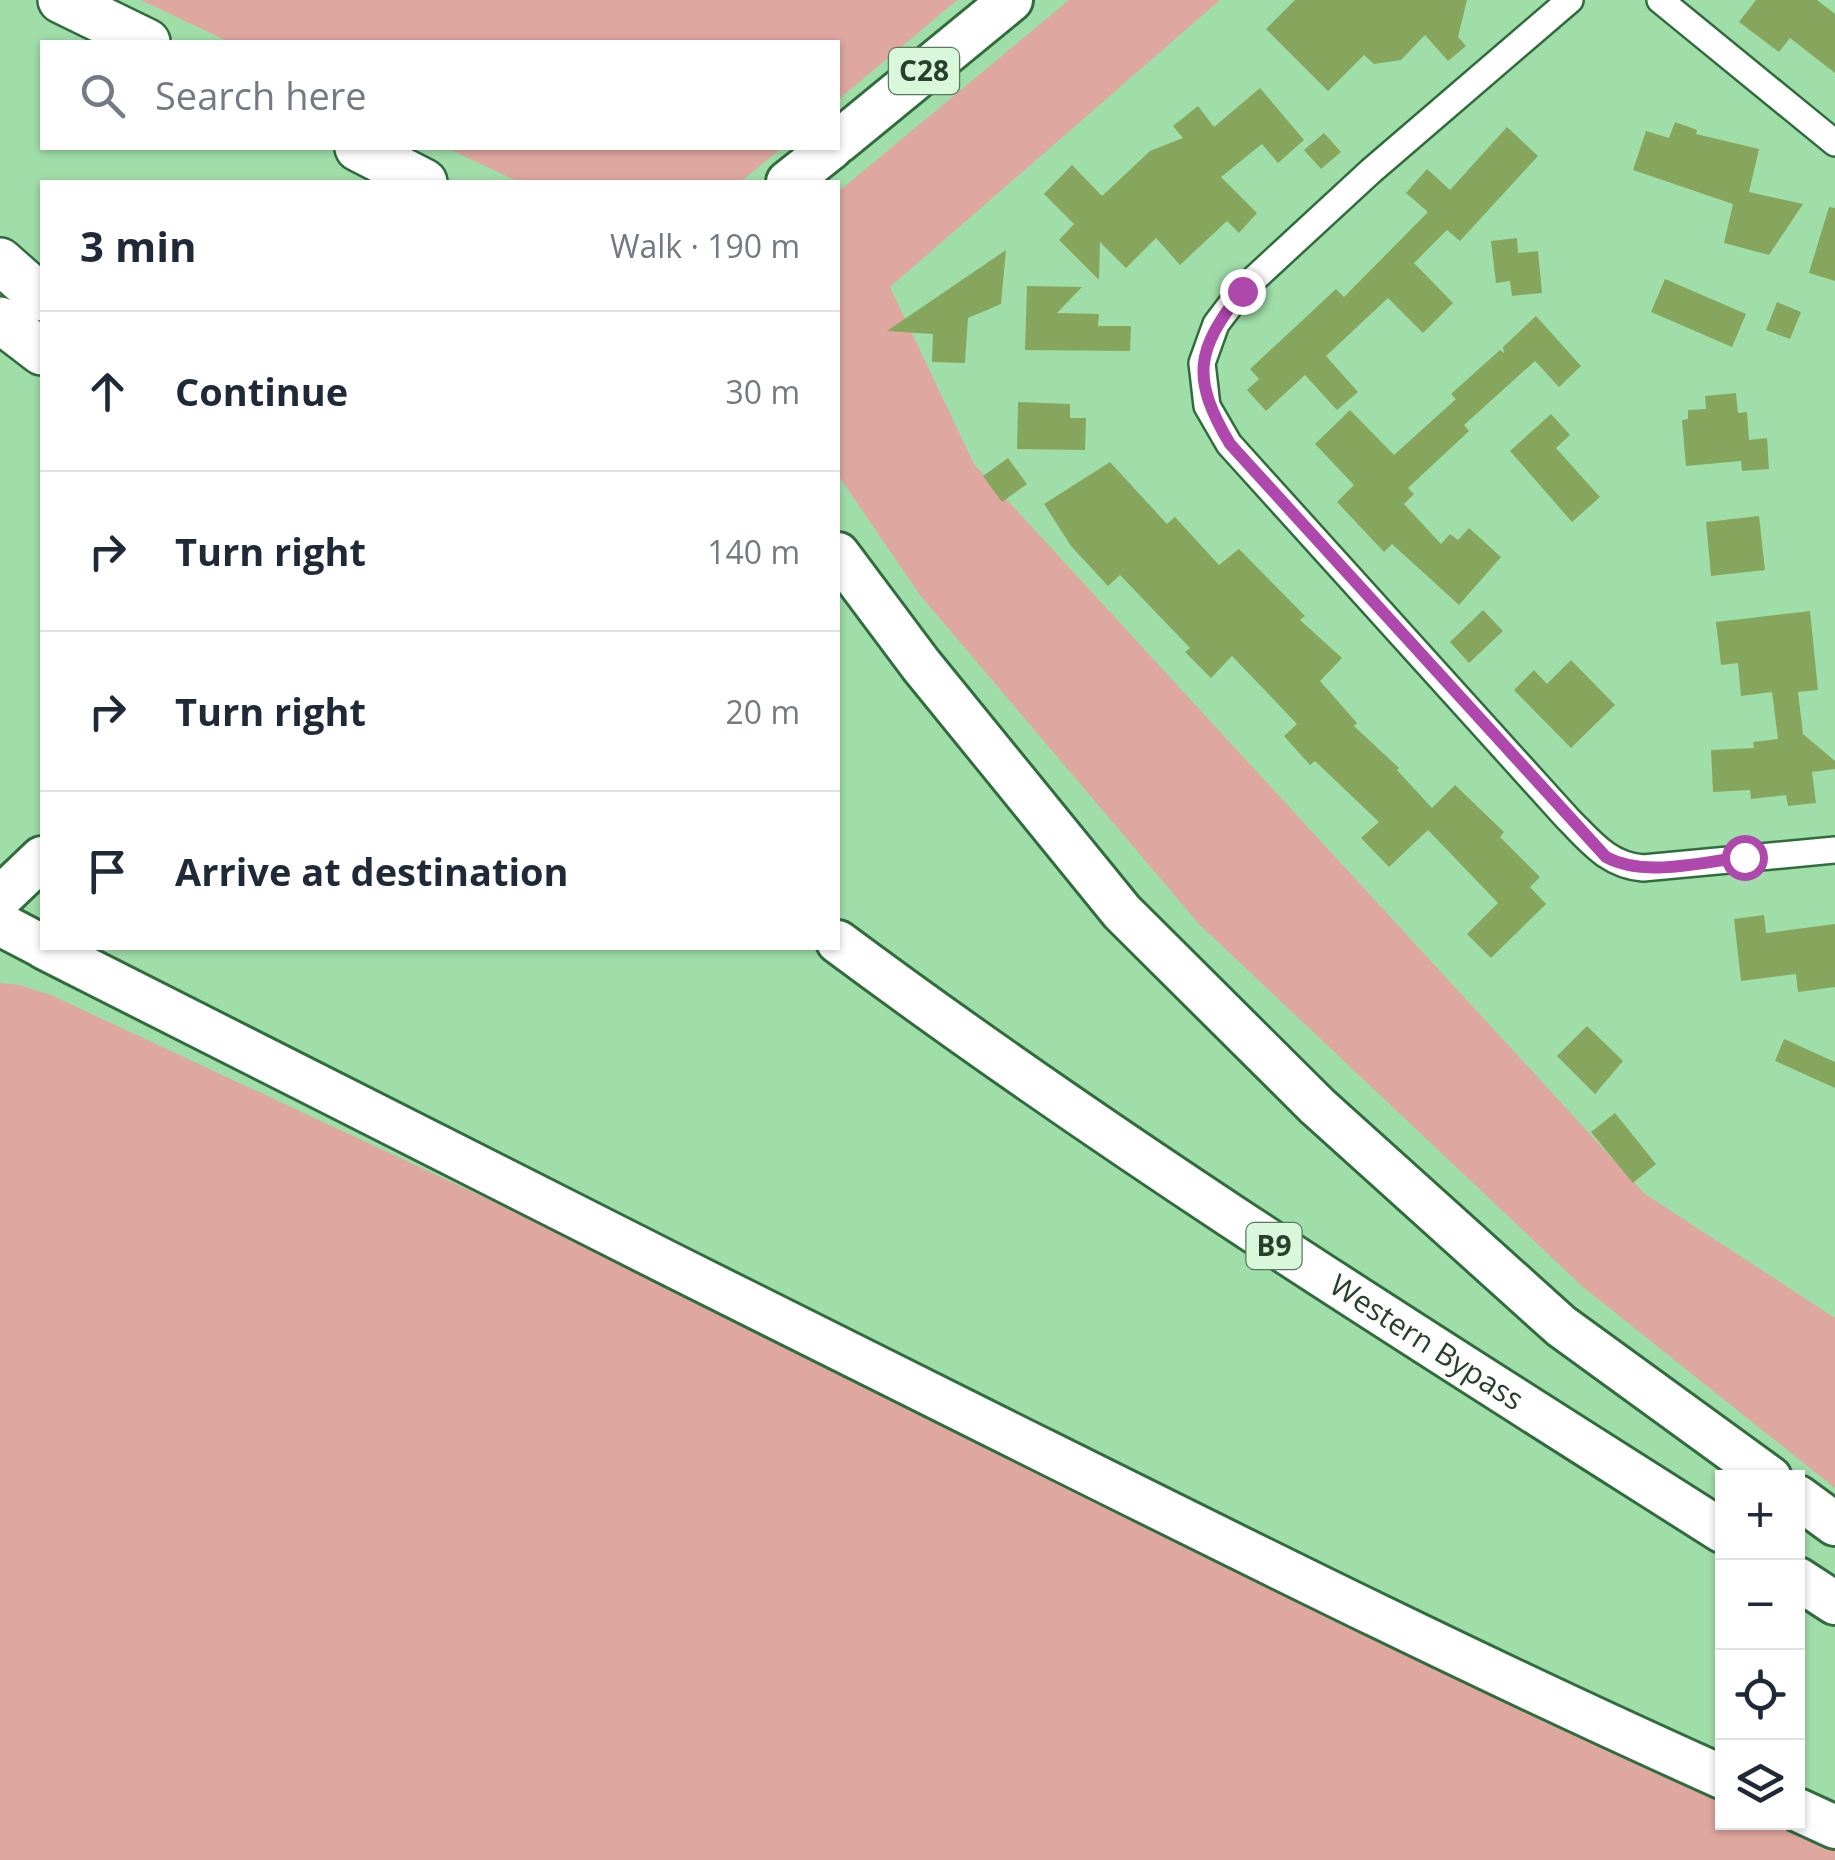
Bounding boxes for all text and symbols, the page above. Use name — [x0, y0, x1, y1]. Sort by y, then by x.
search box — [40, 40, 840, 150]
road number: C28 — [889, 48, 959, 94]
icon: search — [75, 68, 130, 123]
text: Search here — [155, 69, 367, 121]
text: 3 min — [80, 217, 197, 274]
text: Walk · 190 m — [610, 224, 800, 267]
route end — [1220, 269, 1266, 315]
icon: ahead — [80, 364, 135, 419]
text: Continue — [175, 365, 348, 417]
text: 30 m — [725, 370, 800, 413]
icon: right — [80, 524, 135, 579]
text: Turn right — [175, 525, 366, 577]
text: 140 m — [707, 530, 800, 573]
icon: right — [80, 684, 135, 739]
text: Turn right — [175, 685, 366, 737]
text: 20 m — [725, 690, 800, 733]
route start — [1722, 835, 1768, 881]
icon: arrive — [80, 844, 135, 899]
text: Arrive at destination — [175, 845, 569, 897]
road number: B9 — [1246, 1223, 1302, 1269]
street label: Western Bypass — [1322, 1264, 1532, 1419]
map controls — [1715, 1470, 1805, 1830]
button: + — [1715, 1470, 1805, 1560]
button: − — [1715, 1560, 1805, 1650]
button: locate — [1715, 1650, 1805, 1740]
button: layers — [1715, 1740, 1805, 1830]

